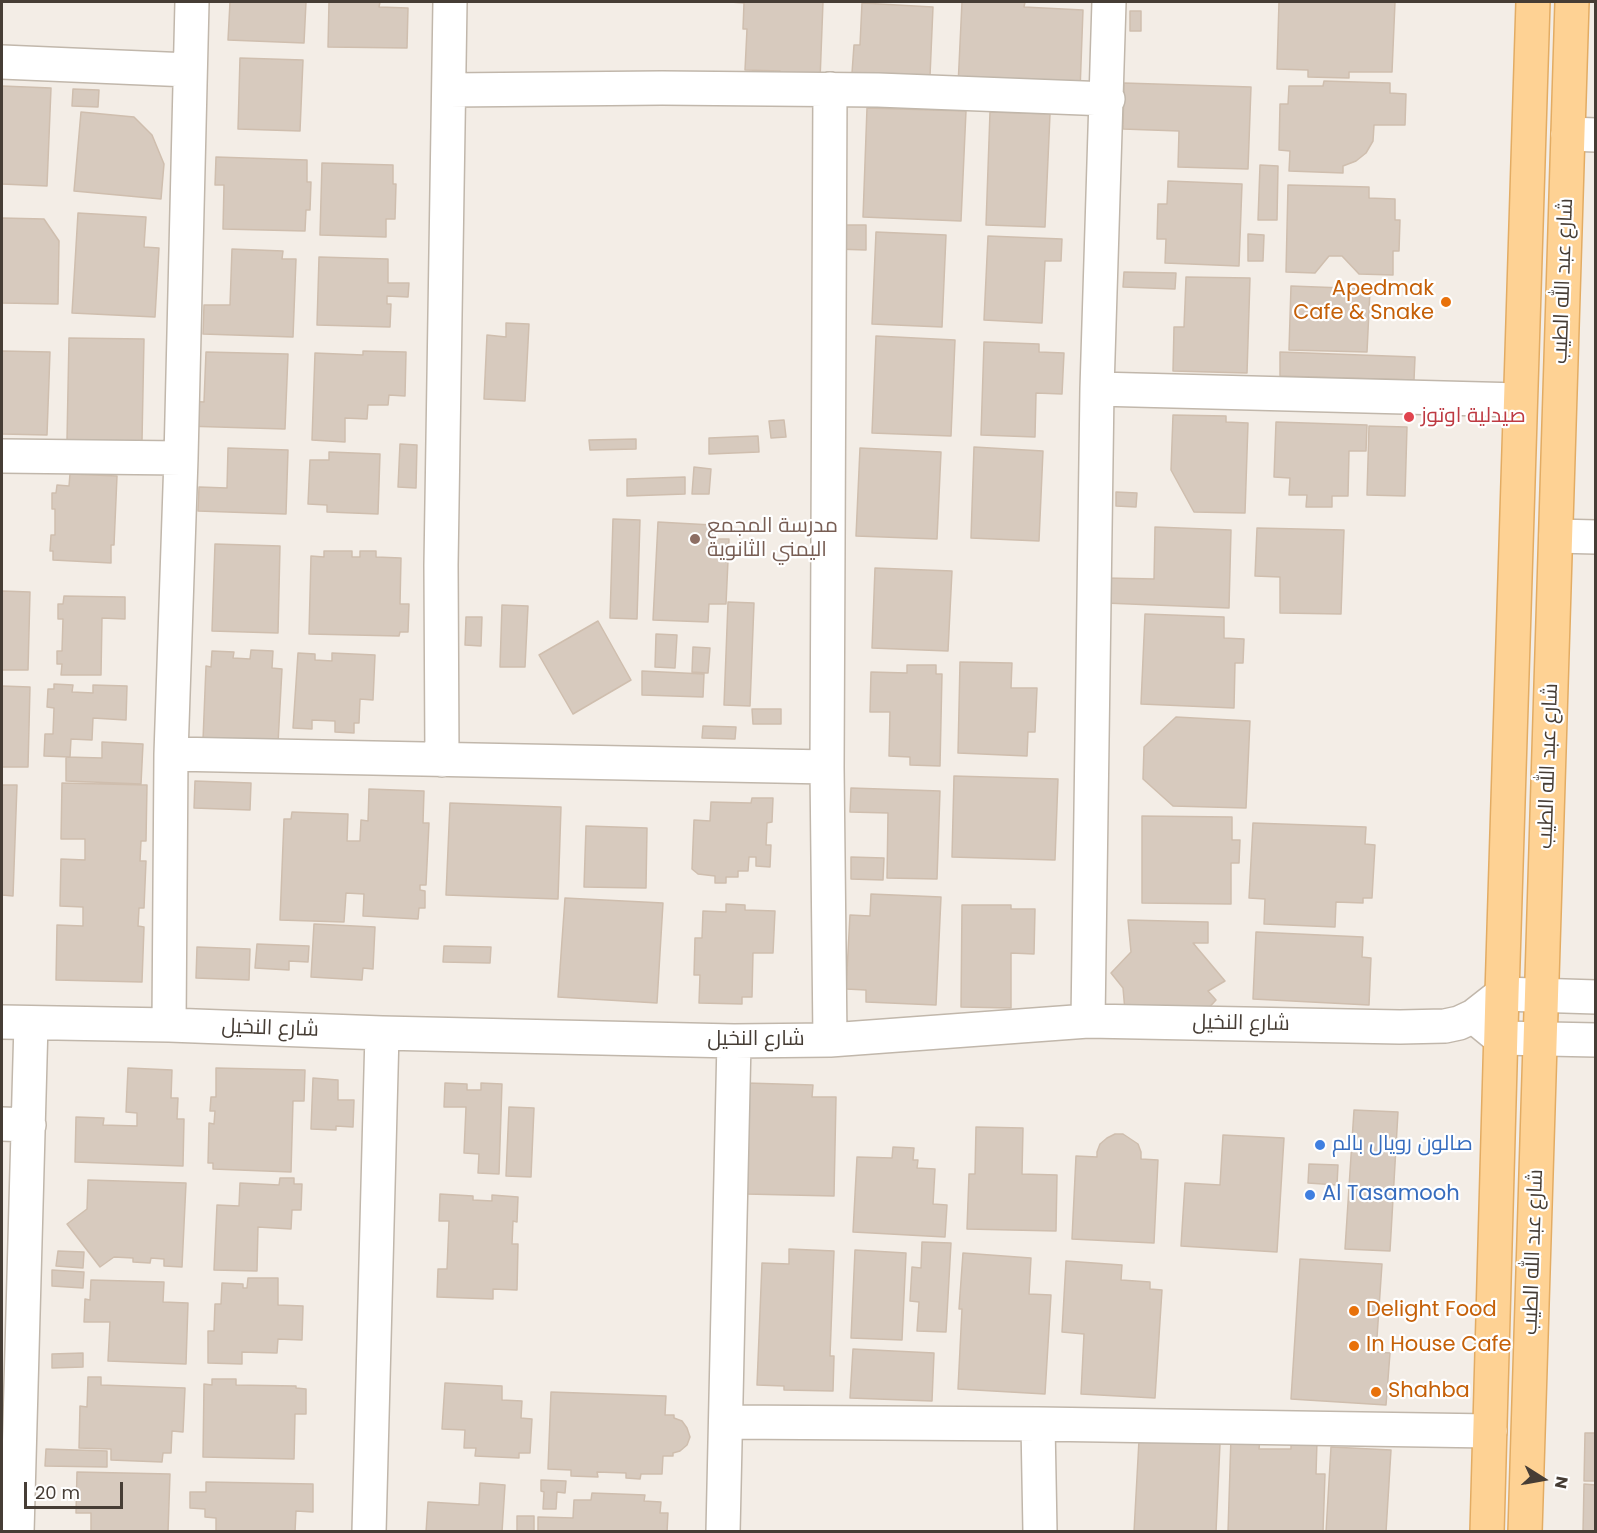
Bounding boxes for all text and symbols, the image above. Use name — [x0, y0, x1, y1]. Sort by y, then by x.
street label: شارع عبد الله الطيب — [1549, 198, 1579, 364]
place label: Apedmak Cafe & Snake — [1293, 277, 1434, 327]
marker: Apedmak Cafe & Snake — [1439, 295, 1453, 309]
place label: صيدلية اوتوز — [1421, 404, 1526, 430]
marker: صيدلية اوتوز — [1402, 410, 1416, 424]
place label: مدرسة المجمع اليمني الثانوية — [707, 514, 838, 564]
marker: مدرسة المجمع اليمني الثانوية — [688, 532, 702, 546]
street label: شارع عبد الله الطيب — [1534, 683, 1564, 849]
street label: شارع النخيل — [1192, 1011, 1290, 1037]
street label: شارع النخيل — [221, 1015, 319, 1043]
street label: شارع النخيل — [707, 1027, 805, 1053]
place label: صالون رويال بالم — [1332, 1132, 1473, 1158]
marker: صالون رويال بالم — [1313, 1138, 1327, 1152]
street label: شارع عبد الله الطيب — [1519, 1169, 1549, 1335]
place label: Al Tasamooh — [1322, 1182, 1460, 1208]
marker: Al Tasamooh — [1303, 1188, 1317, 1202]
place label: Delight Food — [1366, 1298, 1497, 1324]
marker: Delight Food — [1347, 1304, 1361, 1318]
place label: In House Cafe — [1366, 1333, 1512, 1359]
marker: In House Cafe — [1347, 1339, 1361, 1353]
place label: Shahba — [1388, 1379, 1470, 1405]
marker: Shahba — [1369, 1385, 1383, 1399]
north arrow — [1513, 1449, 1573, 1509]
scale bar — [27, 1470, 126, 1508]
text: N — [1549, 1474, 1574, 1491]
text: 20 m — [35, 1480, 80, 1505]

